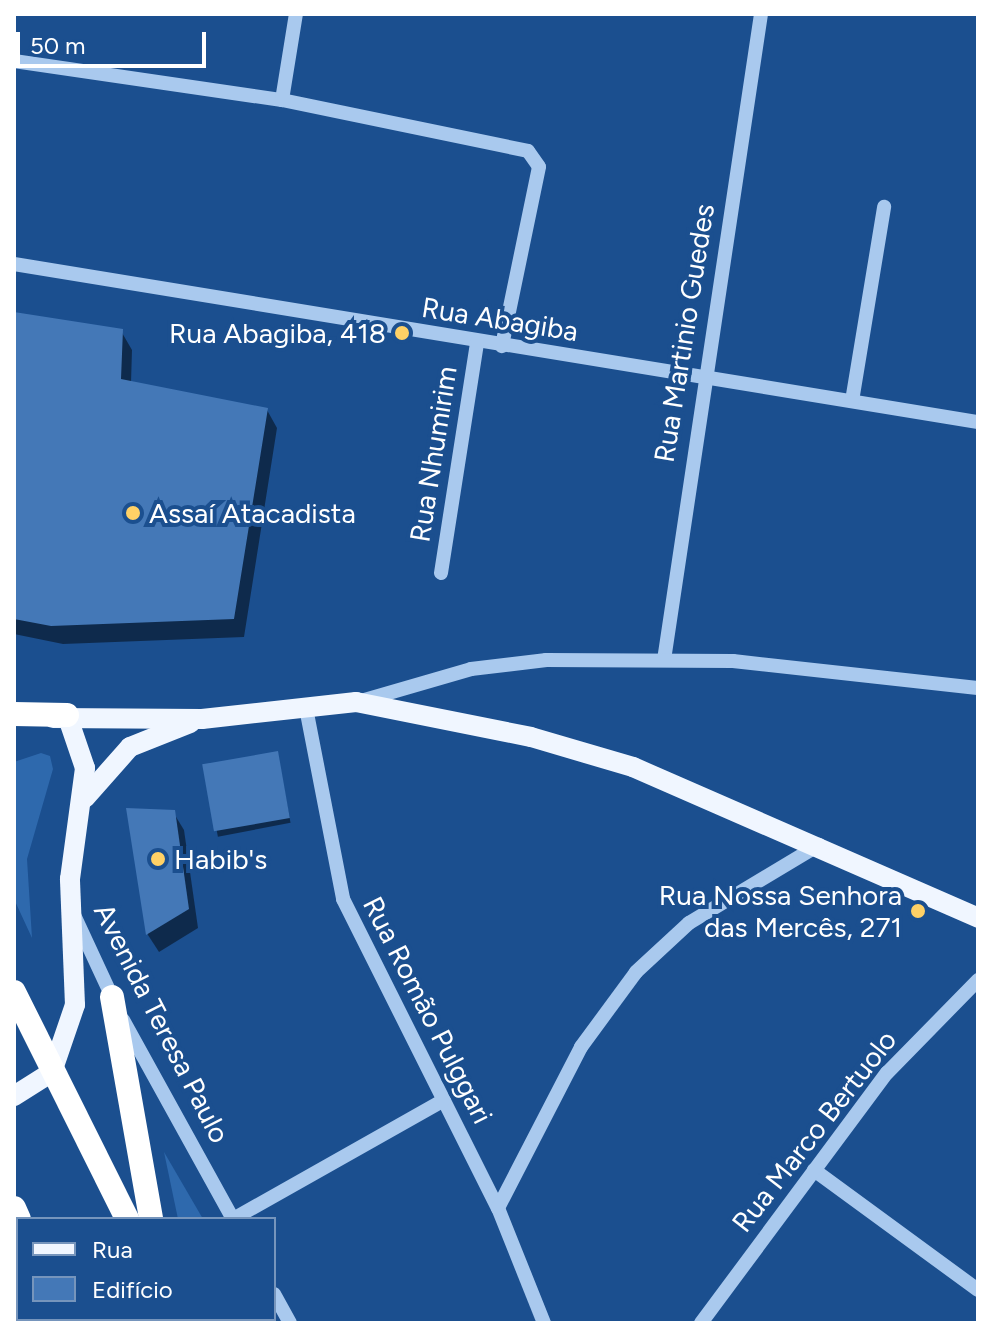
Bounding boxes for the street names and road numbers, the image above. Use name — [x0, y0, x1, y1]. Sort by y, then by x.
street label: Rua Martinio Guedes — [647, 201, 721, 465]
street label: Rua Abagiba — [420, 290, 580, 348]
street label: Rua Nhumirim — [403, 364, 463, 544]
street label: Rua Romão Pulggari — [356, 891, 500, 1129]
street label: Avenida Teresa Paulo — [87, 898, 237, 1148]
street label: Rua Marco Bertuolo — [725, 1023, 903, 1239]

